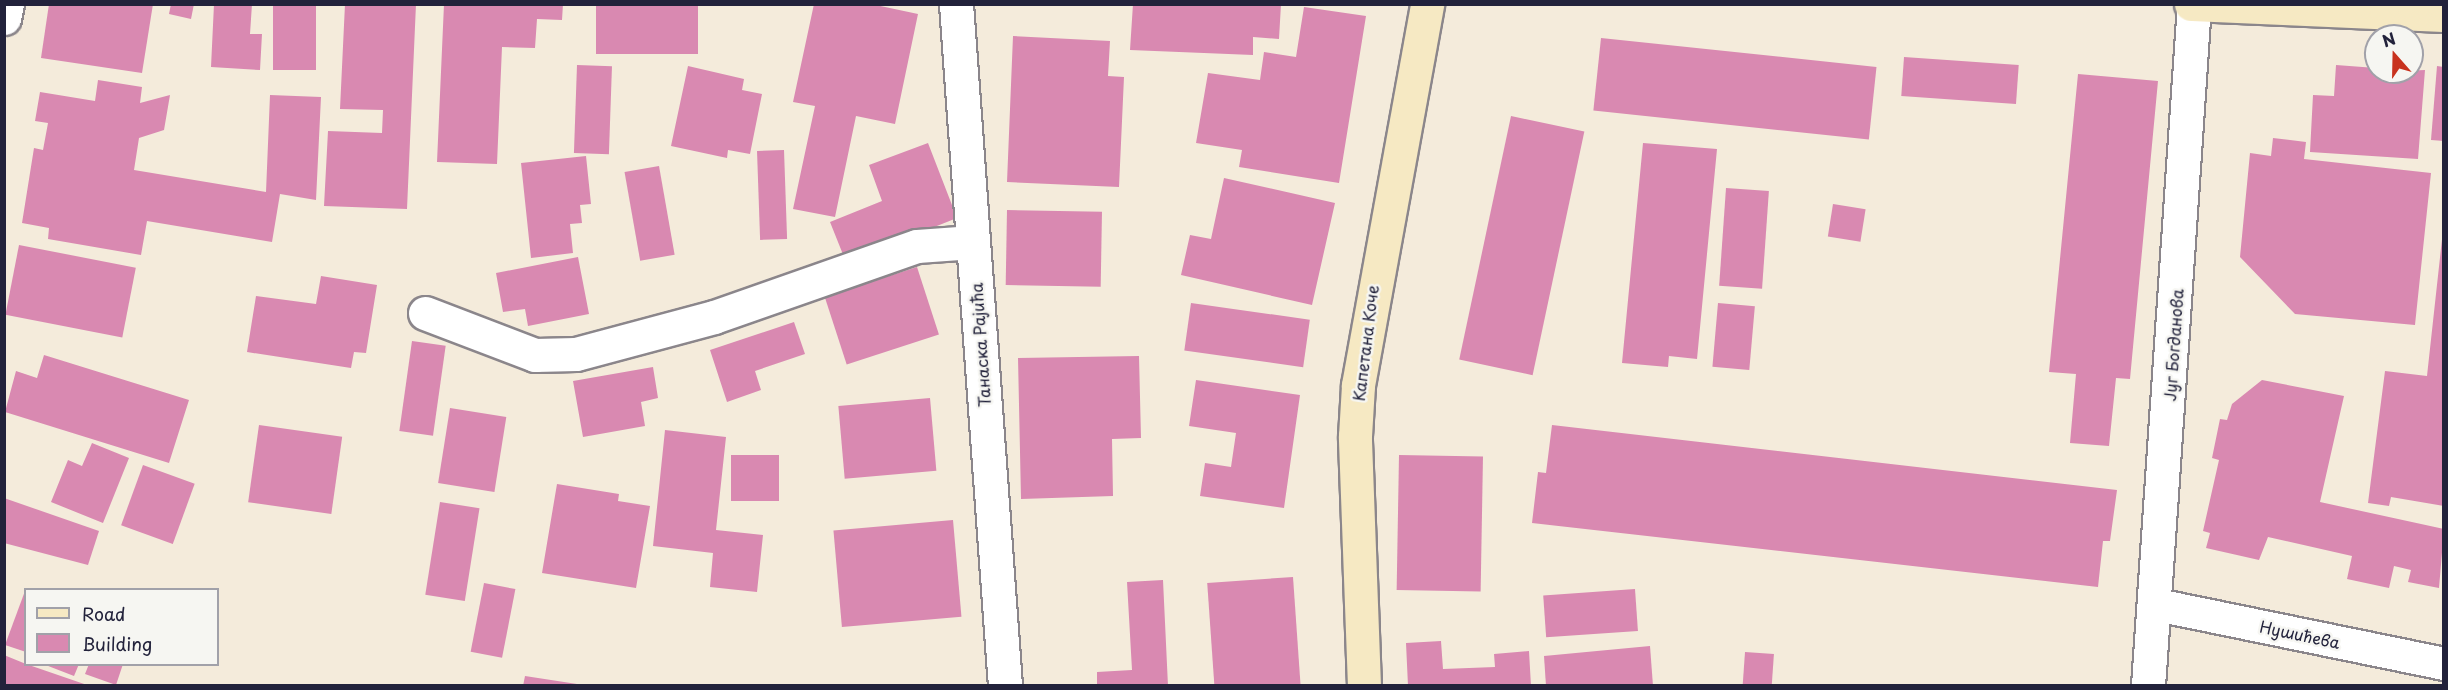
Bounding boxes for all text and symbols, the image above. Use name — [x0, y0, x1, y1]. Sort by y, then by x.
north arrow — [2364, 24, 2424, 84]
text: N — [2378, 26, 2399, 52]
street label: Танаска Рајића — [966, 282, 994, 408]
street label: Капетана Коче — [1348, 283, 1382, 403]
street label: Југ Богданова — [2159, 288, 2187, 402]
legend — [24, 588, 219, 666]
text: Road — [82, 600, 126, 627]
street label: Нушићева — [2258, 616, 2342, 652]
text: Building — [82, 630, 152, 657]

